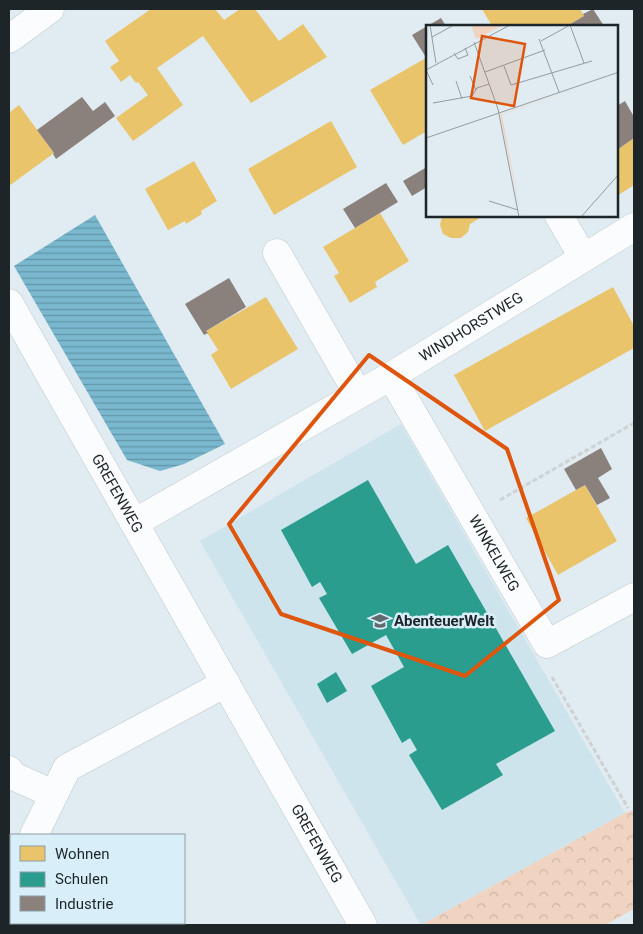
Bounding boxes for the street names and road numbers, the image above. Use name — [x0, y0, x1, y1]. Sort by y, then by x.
street label: WINDHORSTWEG — [416, 288, 526, 365]
street label: GREFENWEG — [88, 451, 147, 536]
street label: WINKELWEG — [465, 512, 523, 594]
street label: GREFENWEG — [287, 801, 346, 886]

